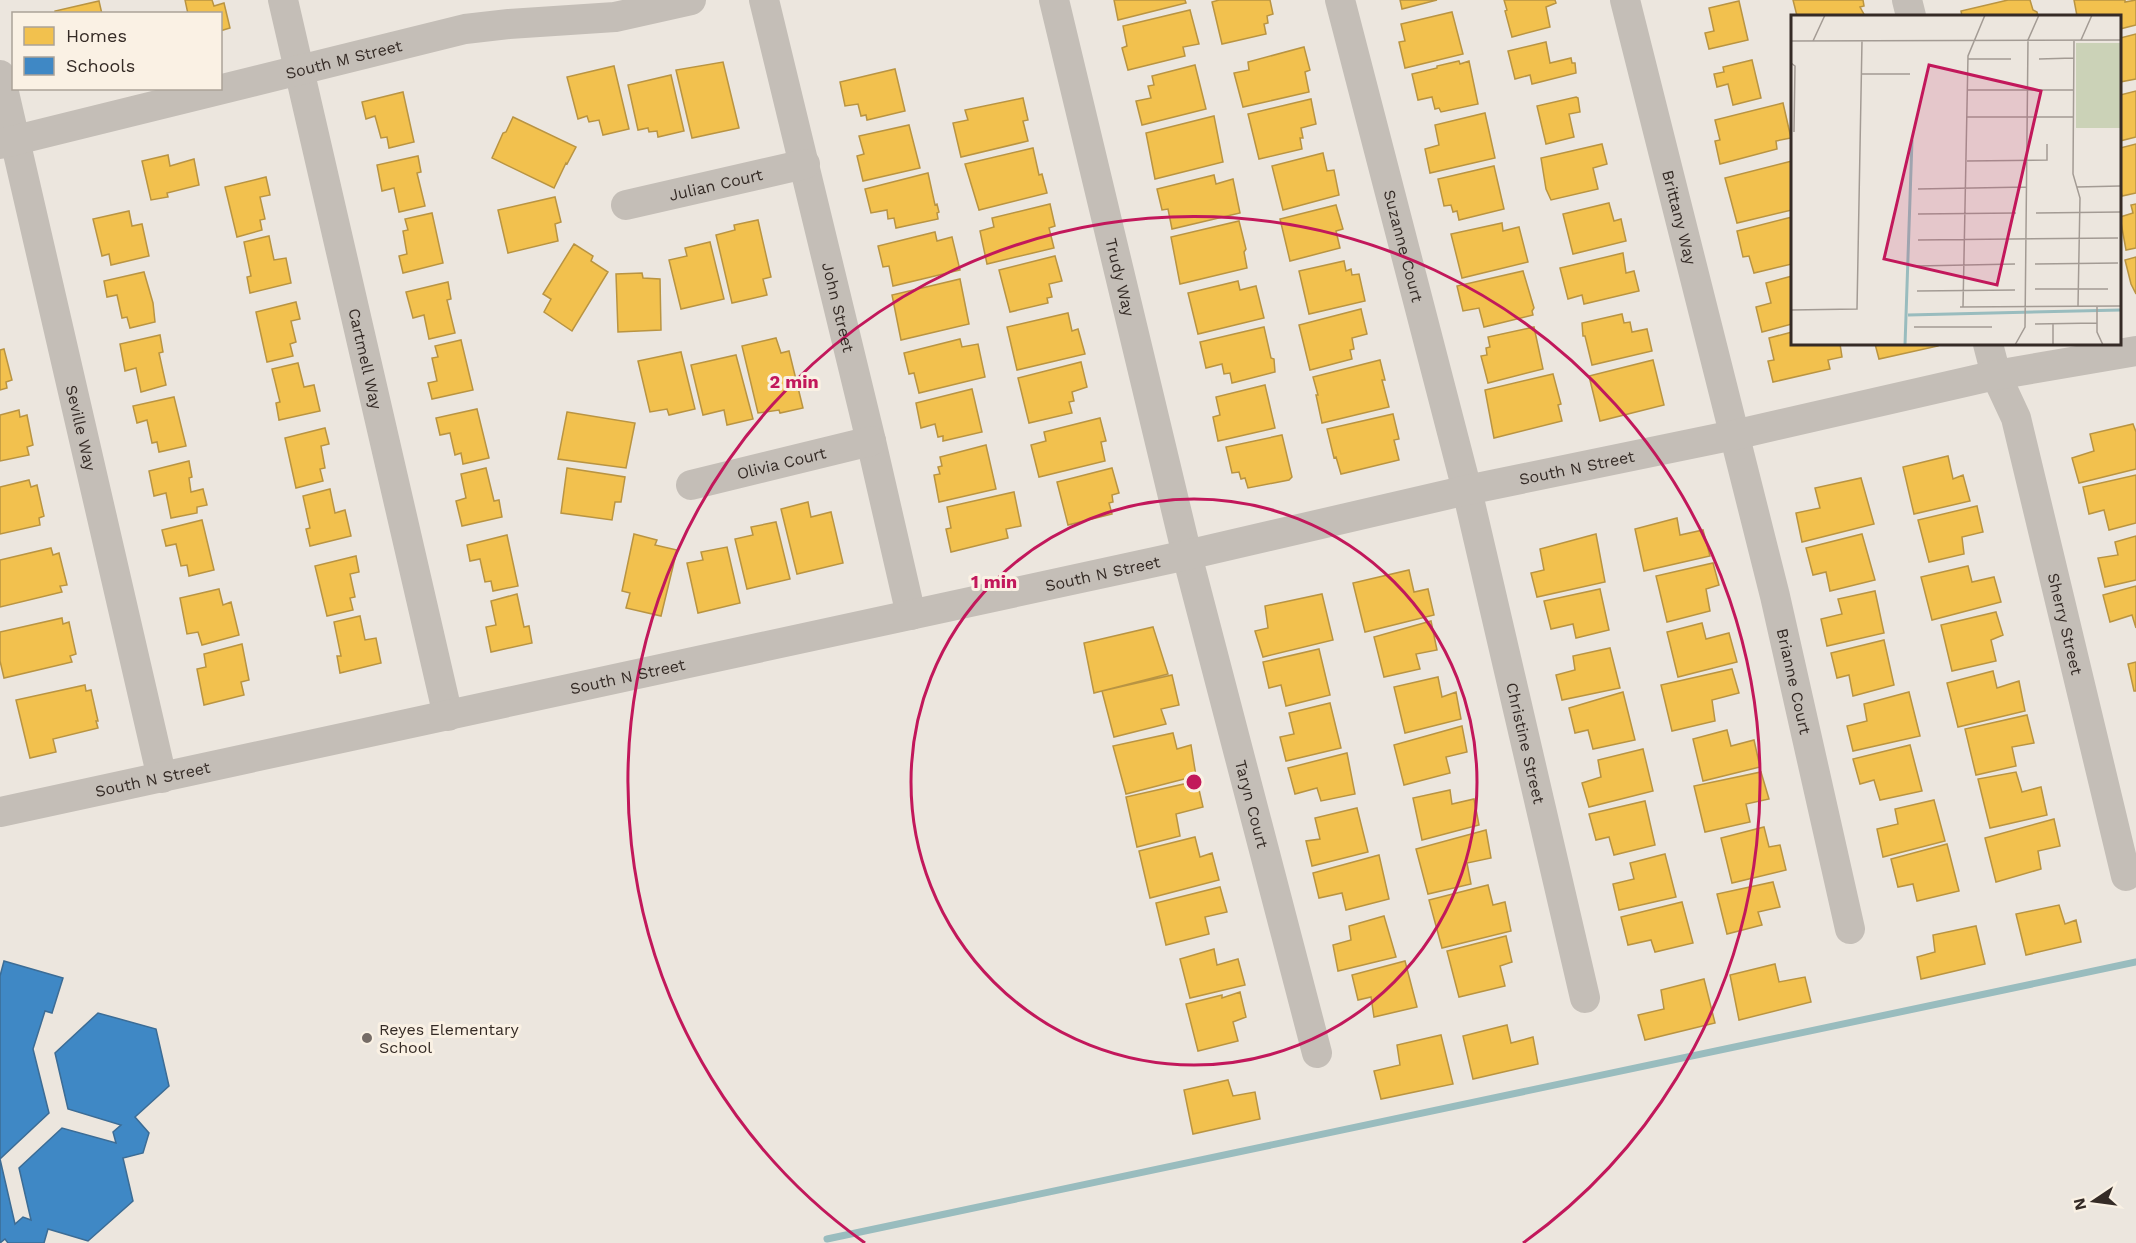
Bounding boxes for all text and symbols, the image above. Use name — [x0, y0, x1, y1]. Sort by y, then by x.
legend — [12, 12, 222, 90]
inset map — [1791, 15, 2121, 345]
text: Homes — [66, 25, 127, 46]
street label: South M Street — [284, 35, 404, 83]
text: Schools — [66, 55, 135, 76]
street label: Julian Court — [667, 164, 765, 204]
street label: Brittany Way — [1659, 168, 1701, 267]
street label: Suzanne Court — [1380, 188, 1427, 304]
street label: Trudy Way — [1102, 236, 1139, 319]
street label: John Street — [818, 260, 859, 354]
street label: Cartmell Way — [345, 306, 387, 412]
text: 2 min — [769, 371, 819, 392]
street label: Seville Way — [62, 383, 101, 473]
street label: Olivia Court — [735, 443, 828, 483]
street label: South N Street — [1517, 446, 1636, 489]
street label: South N Street — [1043, 552, 1162, 595]
text: 1 min — [971, 571, 1017, 592]
street label: Sherry Street — [2044, 571, 2087, 677]
street label: Brianne Court — [1773, 626, 1815, 736]
street label: South N Street — [568, 654, 687, 698]
street label: Christine Street — [1503, 681, 1549, 806]
street label: South N Street — [93, 757, 212, 801]
street label: Taryn Court — [1231, 758, 1273, 850]
centre of rings — [1184, 772, 1204, 792]
place label: Reyes Elementary School — [379, 1020, 519, 1057]
marker: Reyes Elementary School — [360, 1031, 374, 1045]
north arrow — [2064, 1171, 2124, 1231]
text: N — [2069, 1196, 2090, 1212]

